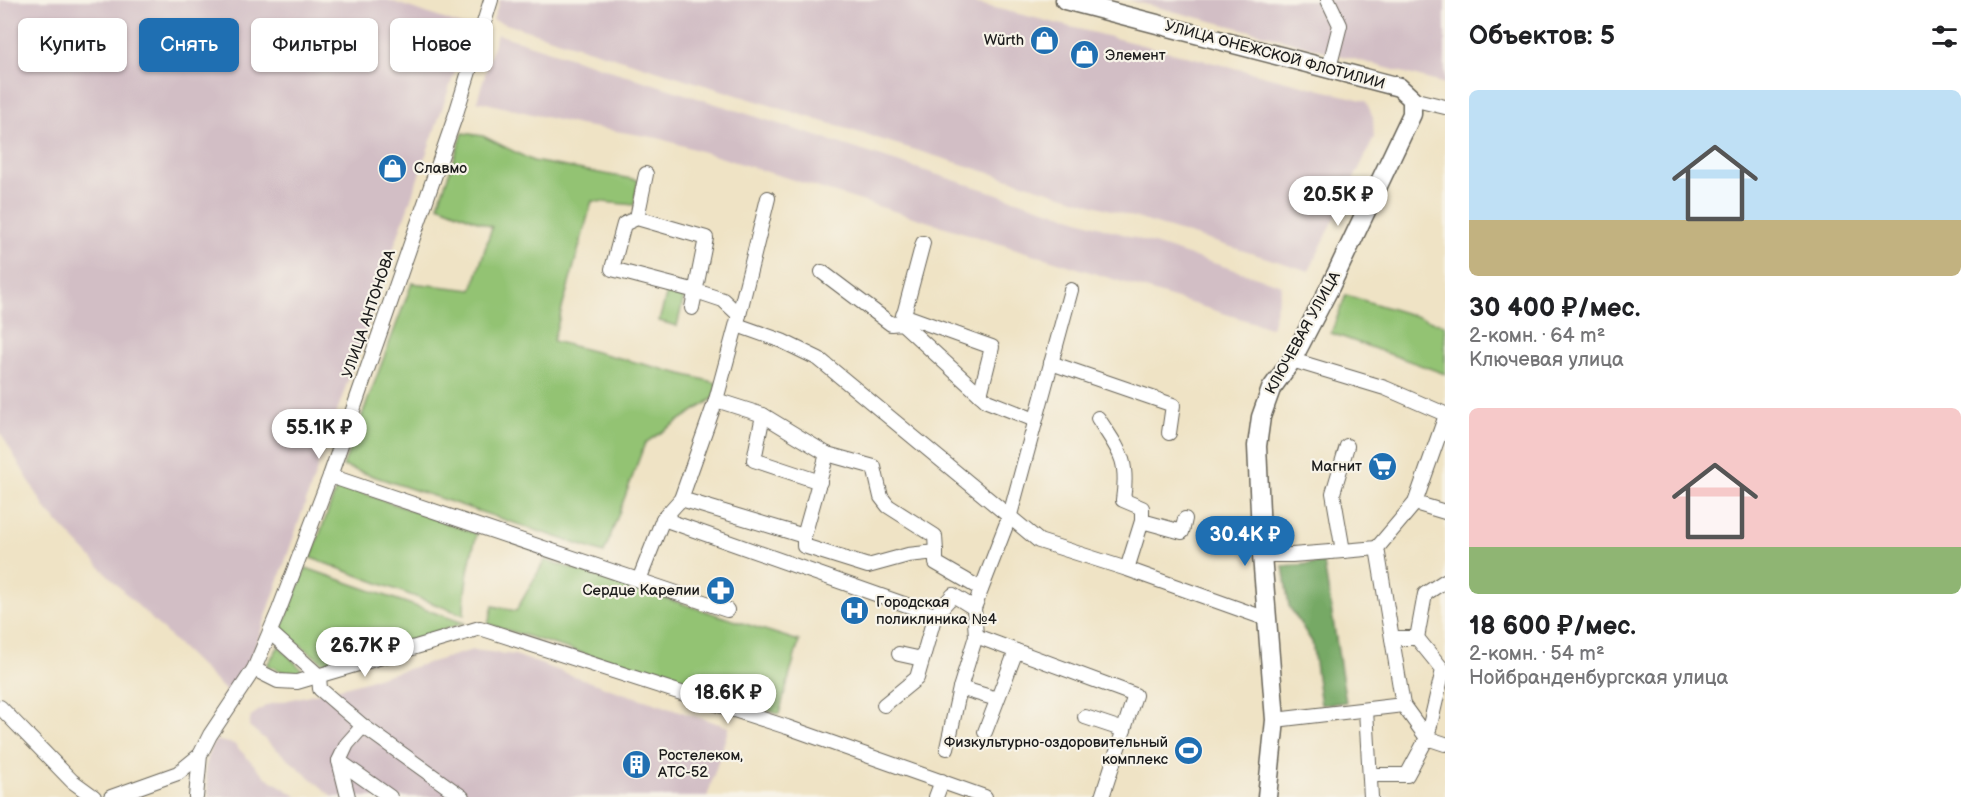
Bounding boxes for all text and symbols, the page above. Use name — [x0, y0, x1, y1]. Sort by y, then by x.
street label: УЛИЦА ОНЕЖСКОЙ ФЛОТИЛИИ — [1163, 16, 1387, 94]
chip: Купить — [18, 18, 127, 72]
chip: Снять — [139, 18, 239, 72]
chip: Фильтры — [251, 18, 378, 72]
chip: Новое — [390, 18, 493, 72]
icon: filters — [1928, 20, 1961, 53]
text: Объектов: 5 — [1469, 21, 1615, 52]
shop icon: Würth — [1029, 24, 1061, 56]
place label: Würth — [984, 31, 1024, 50]
shop icon: Элемент — [1068, 39, 1100, 71]
place label: Элемент — [1105, 46, 1166, 65]
icon: home — [1661, 129, 1769, 237]
shop icon: Славмо — [377, 152, 409, 184]
place label: Славмо — [414, 159, 467, 178]
pin: 20.5K ₽ — [1283, 176, 1393, 227]
text: 20.5K ₽ — [1303, 183, 1373, 207]
street label: УЛИЦА АНТОНОВА — [338, 246, 400, 381]
street label: КЛЮЧЕВАЯ УЛИЦА — [1261, 267, 1345, 398]
text: 30 400 ₽/мес. — [1469, 293, 1640, 324]
text: 2-комн. · 64 m² — [1469, 324, 1605, 348]
text: Ключевая улица — [1469, 348, 1624, 372]
pin: 55.1K ₽ — [264, 409, 374, 460]
text: 55.1K ₽ — [286, 416, 352, 440]
icon: home — [1661, 447, 1769, 555]
supermarket icon: Магнит — [1367, 450, 1399, 482]
place label: Магнит — [1311, 457, 1362, 476]
pin: 30.4K ₽ — [1190, 516, 1300, 567]
text: 30.4K ₽ — [1210, 523, 1280, 547]
pharmacy icon: Сердце Карелии — [705, 574, 737, 606]
place label: Сердце Карелии — [582, 581, 700, 600]
place label: Городская поликлиника №4 — [876, 593, 997, 629]
hospital icon: Городская поликлиника №4 — [839, 595, 871, 627]
text: 18 600 ₽/мес. — [1469, 611, 1636, 642]
pin: 26.7K ₽ — [310, 627, 420, 678]
text: 26.7K ₽ — [330, 634, 400, 658]
text: 2-комн. · 54 m² — [1469, 642, 1605, 666]
text: Нойбранденбургская улица — [1469, 666, 1728, 690]
pin: 18.6K ₽ — [673, 674, 783, 725]
text: 18.6K ₽ — [694, 681, 762, 705]
place label: Физкультурно-оздоровительный комплекс — [944, 733, 1169, 769]
sports icon: Физкультурно-оздоровительный комплекс — [1173, 735, 1205, 767]
place label: Ростелеком, АТС-52 — [657, 746, 743, 782]
building icon: Ростелеком, АТС-52 — [621, 748, 653, 780]

